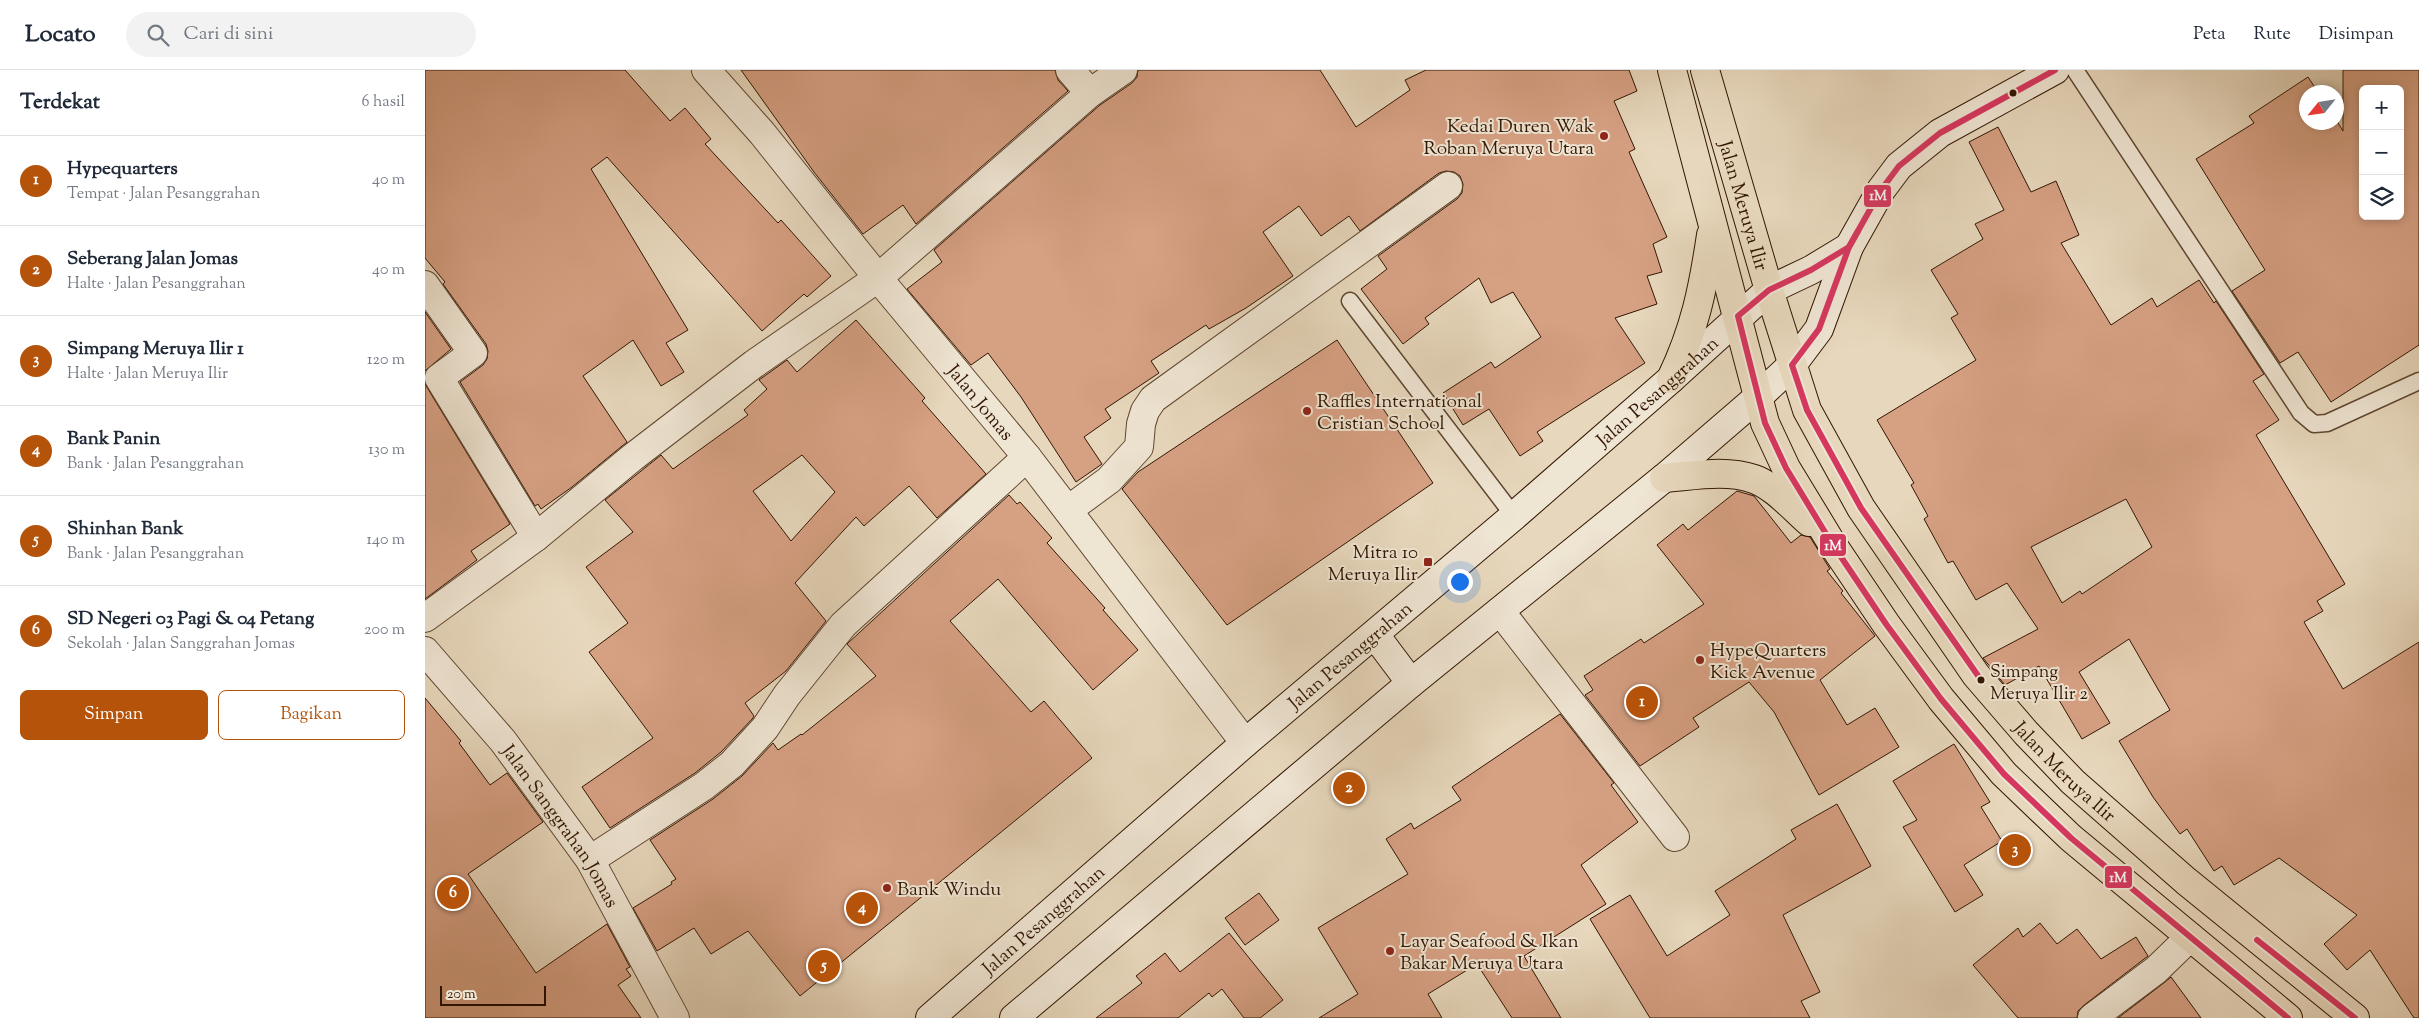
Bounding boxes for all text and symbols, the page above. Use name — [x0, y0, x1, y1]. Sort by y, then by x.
search box — [126, 12, 476, 57]
text: Locato — [25, 18, 96, 52]
icon: search — [144, 21, 172, 49]
text: Cari di sini — [184, 21, 273, 48]
text: Peta — [2193, 22, 2225, 48]
text: Rute — [2253, 22, 2291, 48]
text: Disimpan — [2319, 22, 2394, 48]
north arrow — [2299, 85, 2344, 130]
map controls — [2359, 85, 2404, 220]
button: + — [2359, 85, 2404, 130]
text: Terdekat — [20, 88, 100, 118]
unlabelled marker — [2008, 88, 2018, 98]
text: 6 hasil — [362, 91, 405, 114]
place label: Kedai Duren Wak Roban Meruya Utara — [1424, 114, 1595, 163]
marker: Kedai Duren Wak Roban Meruya Utara — [1598, 130, 1610, 142]
button: − — [2359, 130, 2404, 175]
street label: Jalan Meruya Ilir — [1710, 137, 1774, 274]
text: Hypequarters — [67, 156, 178, 183]
text: 1 — [33, 169, 39, 192]
text: 40 m — [372, 169, 405, 192]
button: layers — [2359, 175, 2404, 220]
text: Tempat · Jalan Pesanggrahan — [67, 183, 260, 206]
line badge: 1M — [1863, 184, 1892, 208]
text: 1M — [1869, 187, 1887, 207]
text: Seberang Jalan Jomas — [67, 246, 238, 273]
text: 2 — [32, 259, 40, 282]
text: 40 m — [372, 259, 405, 282]
text: Halte · Jalan Pesanggrahan — [67, 273, 246, 296]
street label: Jalan Pesanggrahan — [1591, 331, 1726, 455]
text: Simpang Meruya Ilir 1 — [67, 336, 244, 363]
text: 3 — [33, 349, 39, 372]
text: 120 m — [367, 349, 405, 372]
street label: Jalan Jomas — [939, 359, 1019, 447]
text: Halte · Jalan Meruya Ilir — [67, 363, 228, 386]
place label: Raffles International Cristian School — [1317, 389, 1482, 438]
marker: Raffles International Cristian School — [1301, 405, 1313, 417]
text: Bank Panin — [67, 426, 160, 453]
text: 4 — [32, 439, 40, 462]
text: 130 m — [368, 439, 405, 462]
text: Bank · Jalan Pesanggrahan — [67, 453, 244, 476]
text: Shinhan Bank — [67, 516, 184, 543]
text: 5 — [33, 529, 39, 552]
text: 140 m — [367, 529, 405, 552]
line badge: 1M — [1819, 533, 1847, 557]
text: 1M — [1824, 537, 1842, 557]
place label: Mitra 10 Meruya Ilir — [1328, 540, 1418, 589]
text: Bank · Jalan Pesanggrahan — [67, 543, 244, 566]
marker: Mitra 10 Meruya Ilir — [1422, 556, 1434, 568]
your location — [1447, 569, 1473, 595]
street label: Jalan Pesanggrahan — [1282, 596, 1419, 718]
text: SD Negeri 03 Pagi & 04 Petang — [67, 606, 314, 633]
text: 6 — [32, 619, 40, 642]
text: 200 m — [364, 619, 405, 642]
text: Sekolah · Jalan Sanggrahan Jomas — [67, 633, 295, 656]
place label: HypeQuarters Kick Avenue — [1710, 638, 1826, 687]
marker: HypeQuarters Kick Avenue — [1694, 654, 1706, 666]
place label: Simpang Meruya Ilir 2 — [1990, 660, 2088, 708]
marker: Simpang Meruya Ilir 2 — [1976, 675, 1986, 685]
pin: 1 — [1626, 683, 1658, 721]
button: Simpan — [20, 690, 208, 740]
button: Bagikan — [218, 690, 405, 740]
street label: Jalan Meruya Ilir — [2005, 716, 2121, 830]
street label: Jalan Sanggrahan Jomas — [493, 739, 624, 913]
pin: 2 — [1333, 769, 1365, 807]
pin: 3 — [1999, 831, 2031, 869]
street label: Jalan Pesanggrahan — [977, 860, 1112, 983]
line badge: 1M — [2104, 865, 2133, 889]
text: 1M — [2109, 869, 2127, 889]
pin: 6 — [437, 874, 469, 912]
place label: Bank Windu — [897, 877, 1001, 904]
marker: Bank Windu — [881, 882, 893, 894]
pin: 4 — [846, 889, 878, 927]
place label: Layar Seafood & Ikan Bakar Meruya Utara — [1400, 929, 1579, 978]
marker: Layar Seafood & Ikan Bakar Meruya Utara — [1384, 945, 1396, 957]
pin: 5 — [808, 947, 840, 985]
scale bar — [440, 983, 546, 1006]
text: 20 m — [447, 985, 476, 1005]

